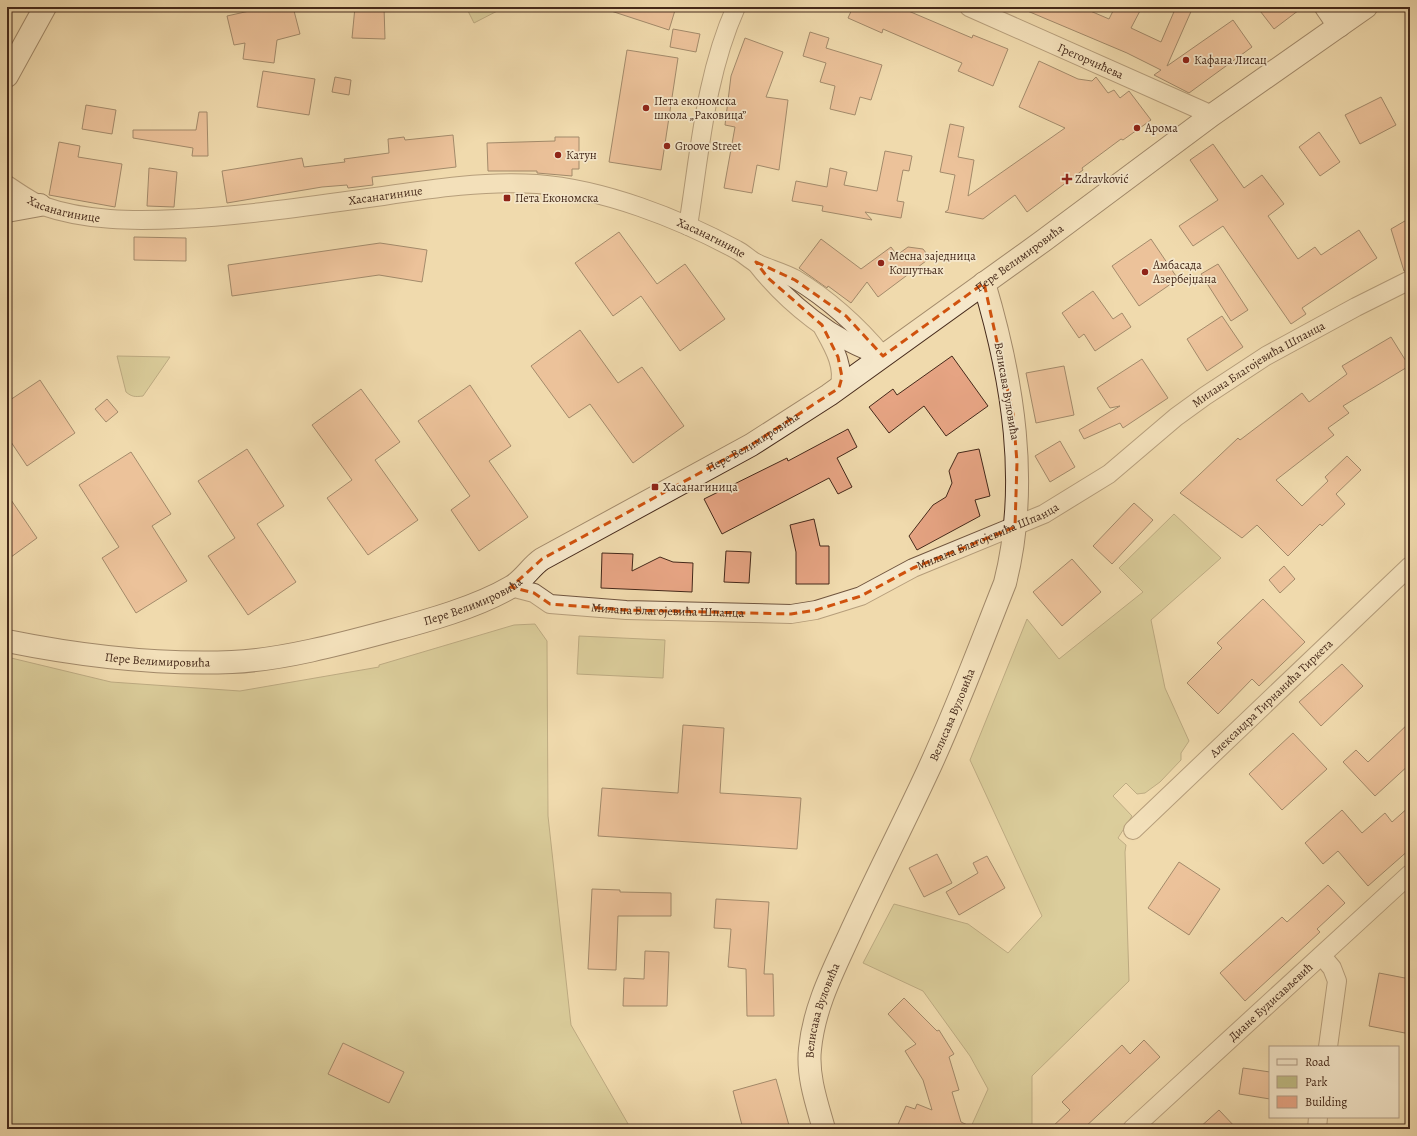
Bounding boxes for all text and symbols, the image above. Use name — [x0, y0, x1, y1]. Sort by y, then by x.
street label: Грегорчићева — [1055, 39, 1126, 83]
place label: Кафана Лисац — [1194, 52, 1267, 68]
marker: Кафана Лисац — [1181, 55, 1191, 65]
place label: Пета економска школа „Раковица” — [654, 93, 746, 123]
marker: Пета економска школа „Раковица” — [641, 103, 651, 113]
place label: Арома — [1144, 120, 1178, 136]
marker: Арома — [1132, 123, 1142, 133]
place label: Groove Street — [675, 138, 741, 154]
marker: Groove Street — [662, 141, 672, 151]
place label: Катун — [566, 147, 597, 163]
marker: Катун — [553, 150, 563, 160]
place label: Zdravković — [1075, 171, 1129, 187]
marker: Zdravković — [1062, 174, 1072, 184]
street label: Хасанагинице — [347, 182, 423, 209]
place label: Пета Економска — [515, 190, 599, 206]
street label: Хасанагинице — [25, 192, 101, 226]
marker: Пета Економска — [502, 193, 512, 203]
street label: Хасанагинице — [675, 214, 749, 261]
street label: Пере Велимировића — [972, 220, 1067, 295]
place label: Месна заједница Кошутњак — [889, 248, 976, 278]
place label: Амбасада Азербејџана — [1152, 257, 1217, 287]
marker: Месна заједница Кошутњак — [876, 258, 886, 268]
marker: Амбасада Азербејџана — [1140, 267, 1150, 277]
street label: Милана Благојевића Шпанца — [1189, 317, 1328, 411]
street label: Велисава Вуловића — [991, 341, 1024, 442]
street label: Пере Велимировића — [704, 408, 803, 476]
place label: Хасанагиница — [663, 479, 738, 495]
marker: Хасанагиница — [650, 482, 660, 492]
street label: Милана Благојевића Шпанца — [914, 499, 1062, 574]
street label: Пере Велимировића — [422, 574, 526, 629]
street label: Милана Благојевића Шпанца — [590, 599, 745, 621]
street label: Александра Тирнанића Тиркета — [1205, 635, 1337, 762]
street label: Пере Велимировића — [104, 649, 211, 671]
street label: Велисава Вуловића — [926, 666, 979, 764]
street label: Диане Будисављевић — [1225, 959, 1317, 1045]
street label: Велисава Вуловића — [801, 960, 844, 1059]
legend — [1269, 1046, 1399, 1118]
text: Road — [1305, 1054, 1331, 1070]
text: Park — [1305, 1074, 1328, 1090]
text: Building — [1305, 1094, 1347, 1110]

